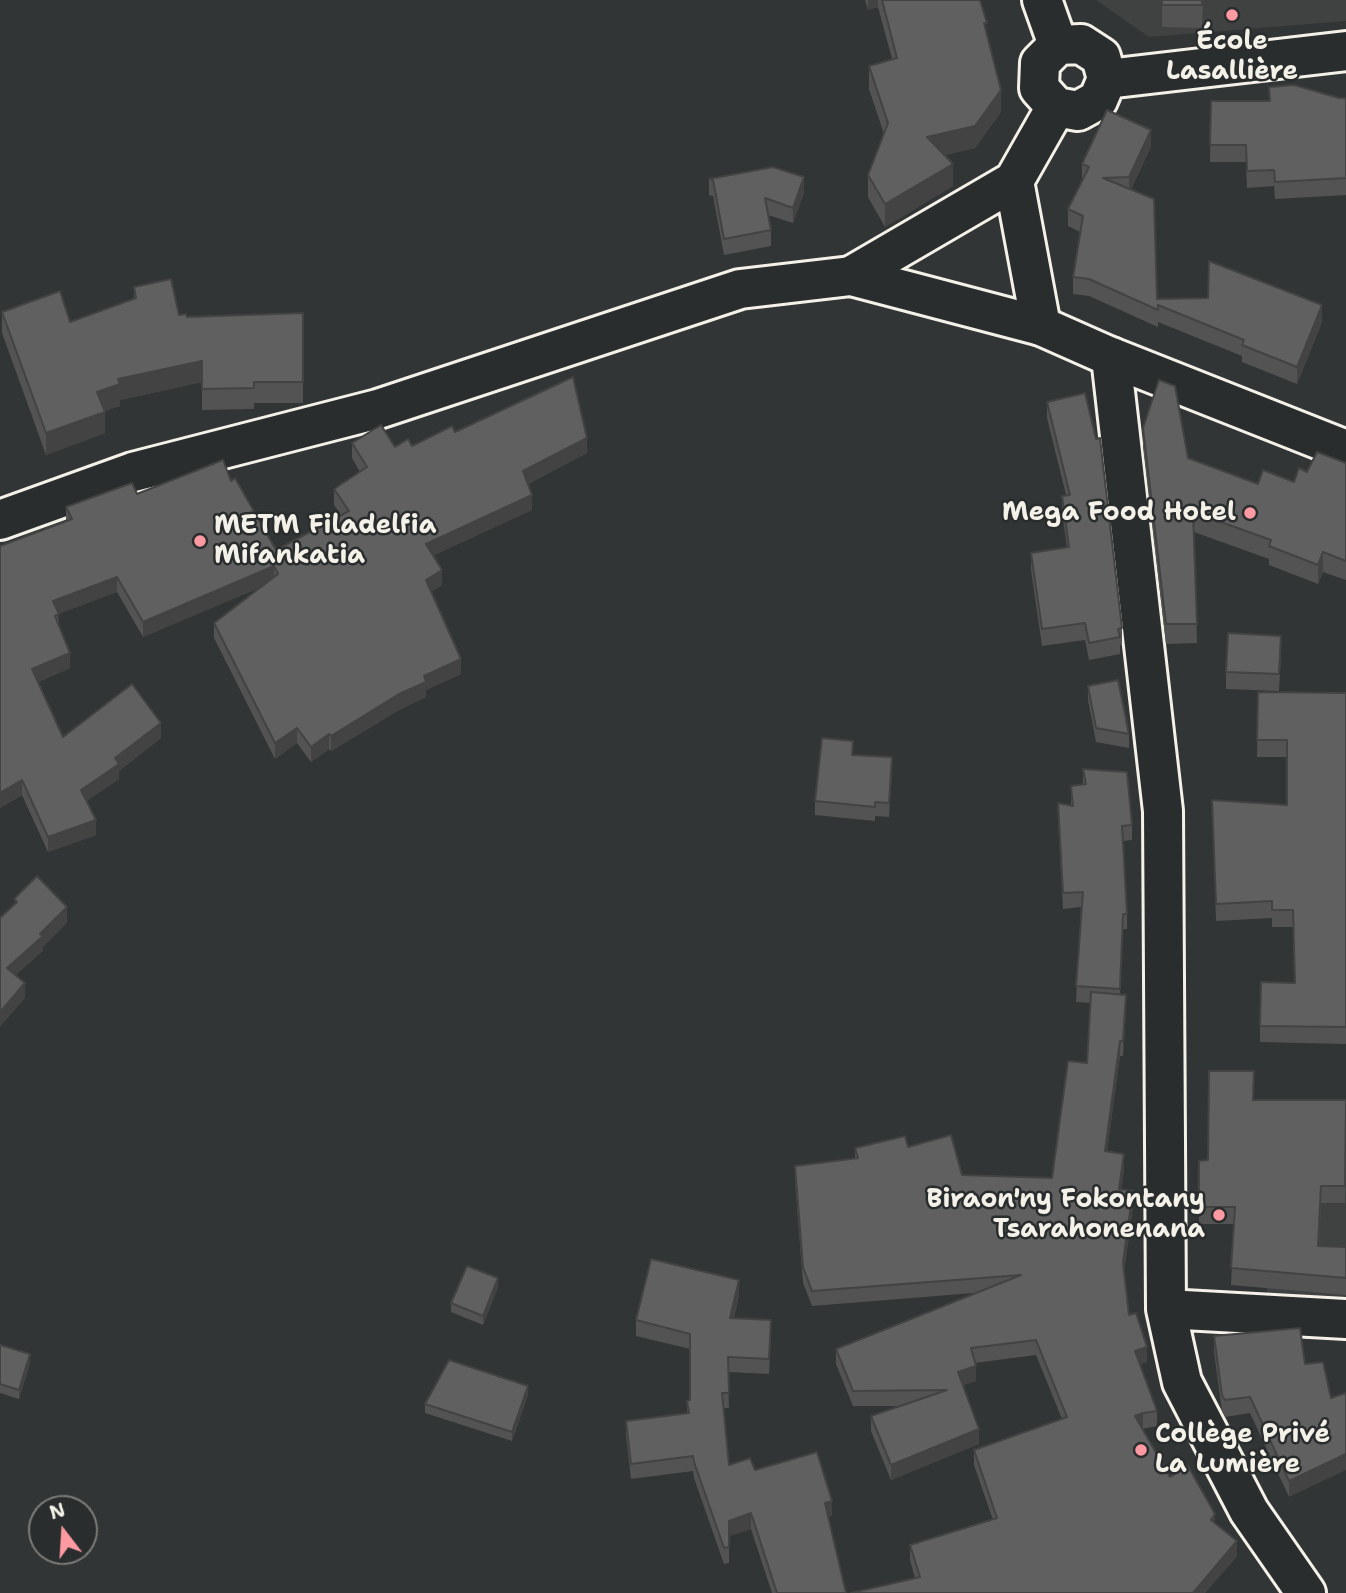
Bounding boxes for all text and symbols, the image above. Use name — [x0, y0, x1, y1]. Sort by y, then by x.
marker: École Lasallière — [1224, 7, 1240, 23]
place label: École Lasallière — [1166, 26, 1298, 88]
place label: Mega Food Hotel — [1002, 497, 1236, 529]
marker: Mega Food Hotel — [1242, 505, 1258, 521]
place label: METM Filadelfia Mifankatia — [214, 510, 437, 572]
marker: METM Filadelfia Mifankatia — [192, 533, 208, 549]
place label: Biraon'ny Fokontany Tsarahonenana — [926, 1184, 1205, 1246]
marker: Biraon'ny Fokontany Tsarahonenana — [1211, 1207, 1227, 1223]
place label: Collège Privé La Lumière — [1155, 1419, 1330, 1480]
marker: Collège Privé La Lumière — [1133, 1442, 1149, 1458]
north arrow — [28, 1495, 98, 1565]
text: N — [46, 1497, 68, 1526]

